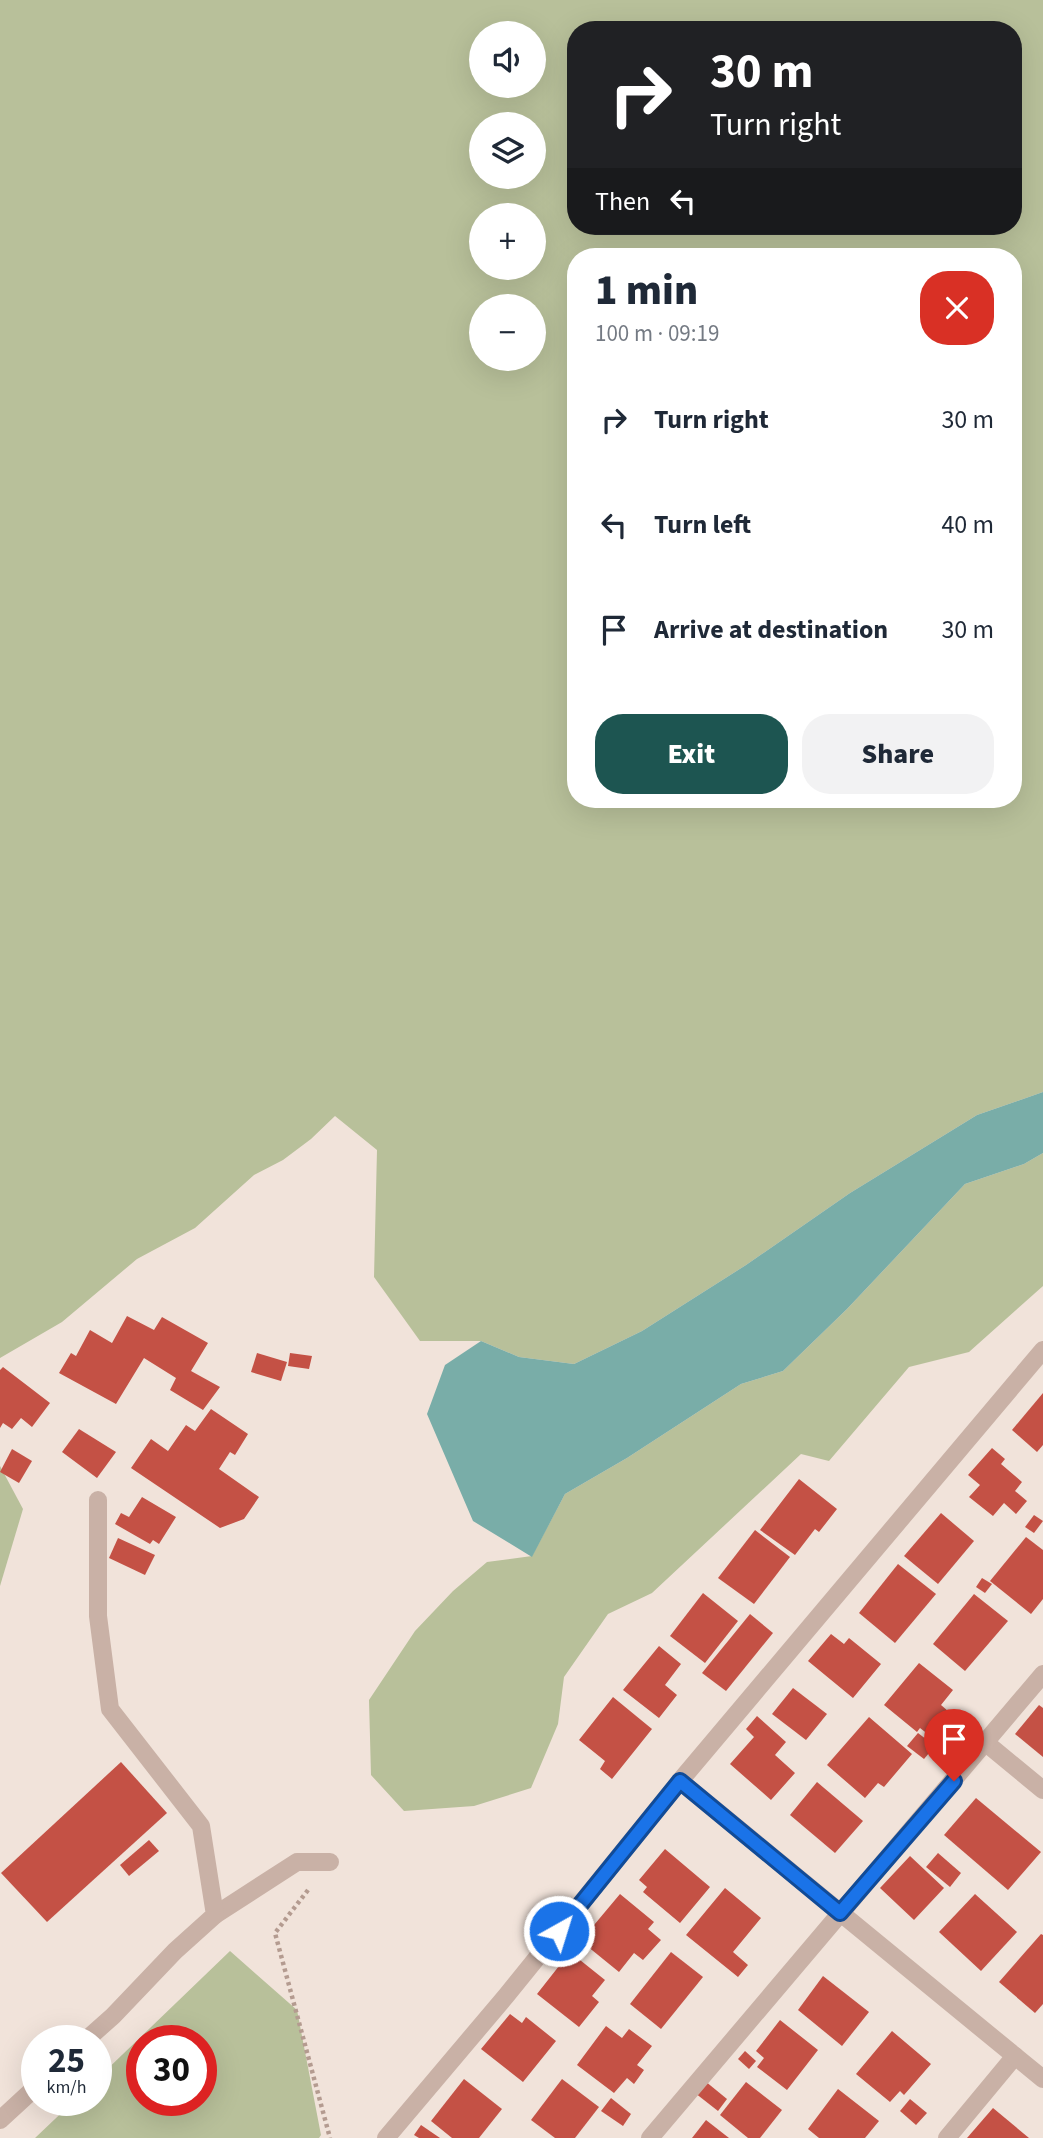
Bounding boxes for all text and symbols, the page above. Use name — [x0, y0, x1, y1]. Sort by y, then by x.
map controls — [469, 21, 546, 371]
button: sound — [469, 21, 546, 98]
text: 30 m — [710, 37, 814, 107]
icon: right — [595, 49, 686, 140]
text: Turn right — [710, 102, 841, 148]
button: layers — [469, 112, 546, 189]
icon: left — [664, 182, 702, 220]
text: Then — [595, 183, 650, 220]
button: + — [469, 203, 546, 280]
text: 1 min — [595, 261, 698, 321]
button: close — [920, 271, 994, 345]
button: − — [469, 294, 546, 371]
text: 100 m · 09:19 — [595, 317, 719, 350]
icon: right — [595, 401, 633, 439]
text: Turn right — [654, 401, 769, 438]
text: 30 m — [941, 401, 994, 438]
icon: left — [595, 506, 633, 544]
text: Turn left — [654, 506, 751, 543]
text: 40 m — [941, 506, 994, 543]
icon: arrive — [595, 611, 633, 649]
text: Arrive at destination — [654, 611, 888, 648]
text: 30 m — [941, 611, 994, 648]
button: Exit — [595, 714, 788, 794]
button: Share — [802, 714, 994, 794]
pin — [924, 1709, 984, 1781]
icon: arrive — [935, 1720, 973, 1758]
position arrow — [522, 1894, 596, 1968]
speed limit sign: 30 — [126, 2025, 217, 2116]
text: 25 — [48, 2036, 85, 2086]
text: km/h — [47, 2075, 86, 2100]

